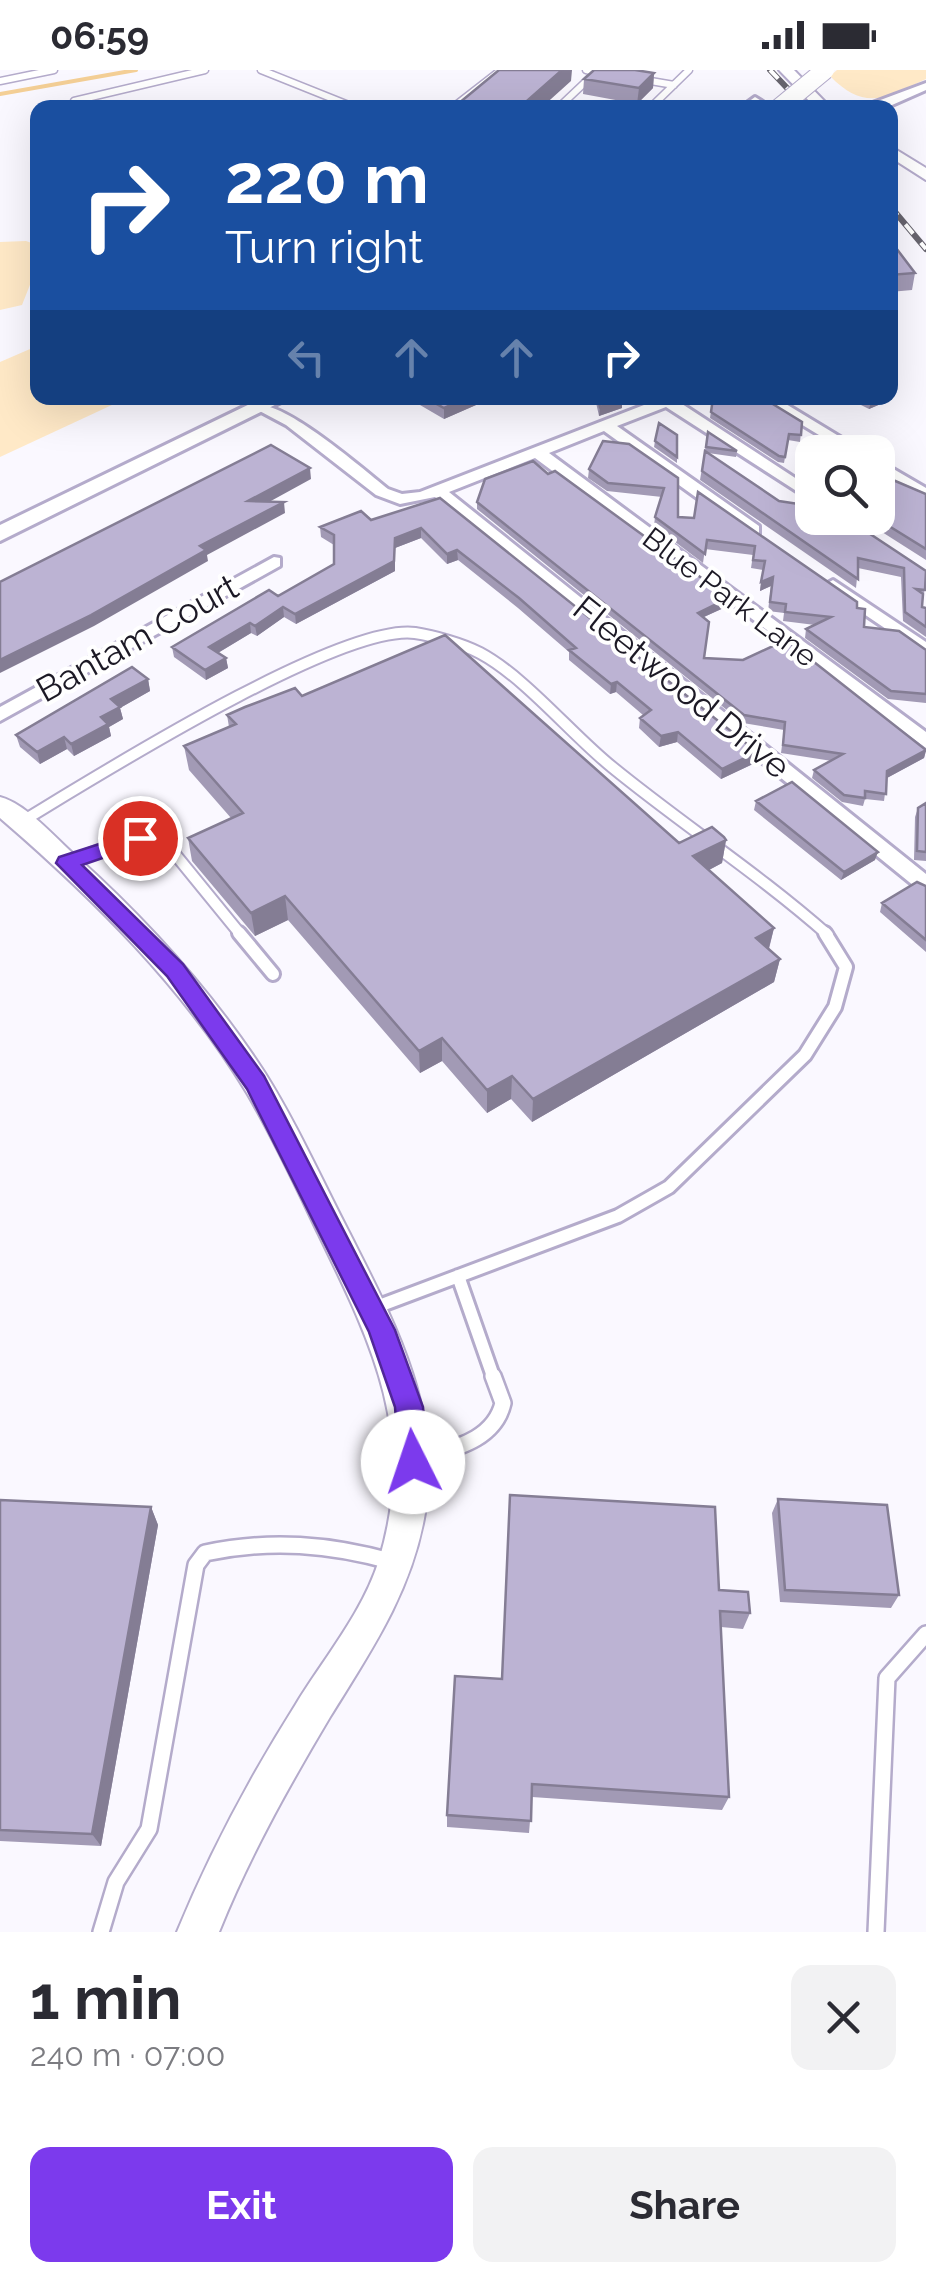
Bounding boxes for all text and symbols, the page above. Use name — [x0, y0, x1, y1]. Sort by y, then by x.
text: 06:59 — [50, 13, 149, 58]
text: 220 m — [225, 137, 429, 219]
icon: right — [60, 140, 190, 270]
text: Turn right — [225, 221, 423, 274]
icon: left — [279, 330, 334, 385]
icon: ahead — [384, 330, 439, 385]
icon: ahead — [489, 330, 544, 385]
icon: right — [594, 330, 649, 385]
map controls — [795, 435, 895, 535]
button: search — [795, 435, 895, 535]
street label: Blue Park Lane — [636, 520, 824, 674]
street label: Bantam Court — [29, 566, 245, 710]
street label: Fleetwood Drive — [566, 587, 798, 787]
pin — [98, 796, 183, 881]
icon: arrive — [113, 811, 168, 866]
position arrow — [361, 1410, 465, 1514]
text: 1 min — [30, 1963, 181, 2033]
button: close — [791, 1965, 896, 2070]
text: 240 m · 07:00 — [30, 2036, 225, 2073]
button: Exit — [30, 2147, 453, 2262]
button: Share — [473, 2147, 896, 2262]

